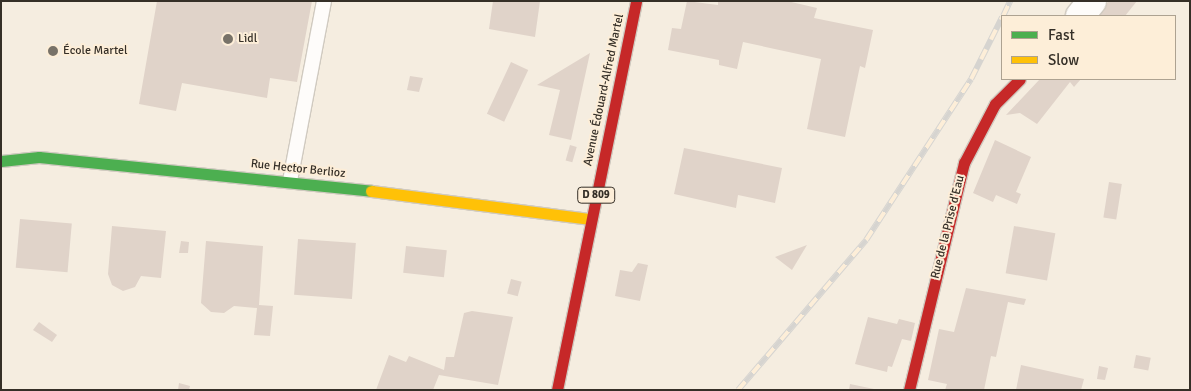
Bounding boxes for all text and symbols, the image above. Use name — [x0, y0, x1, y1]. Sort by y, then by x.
street label: Avenue Édouard-Alfred Martel — [581, 13, 627, 167]
legend — [1001, 15, 1176, 80]
text: Fast — [1048, 26, 1075, 44]
place label: Lidl — [238, 32, 257, 46]
marker: Lidl — [222, 33, 234, 45]
place label: École Martel — [63, 44, 128, 58]
marker: École Martel — [47, 45, 59, 57]
text: Slow — [1048, 51, 1079, 69]
street label: Rue Hector Berlioz — [250, 157, 346, 181]
street label: Rue de la Prise d'Eau — [928, 174, 968, 280]
road number: D 809 — [576, 186, 616, 204]

